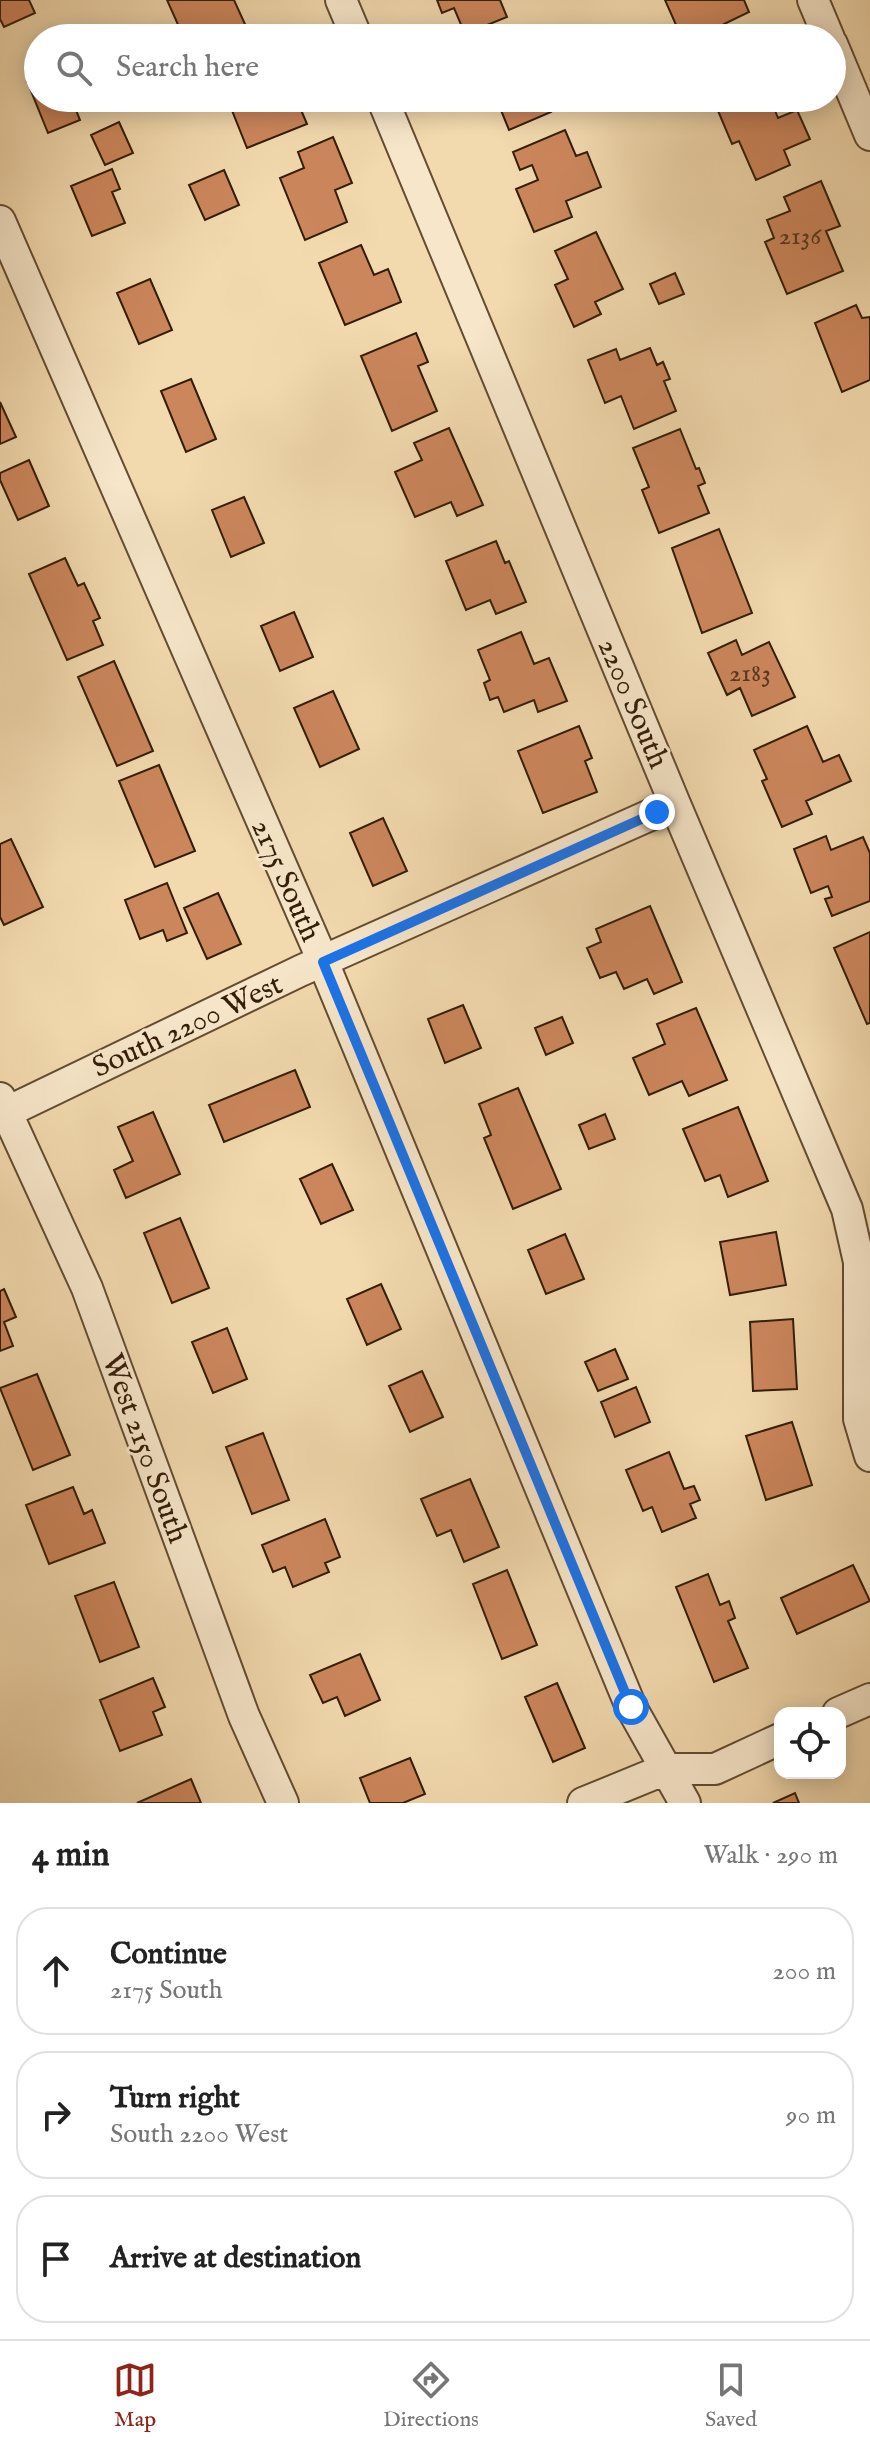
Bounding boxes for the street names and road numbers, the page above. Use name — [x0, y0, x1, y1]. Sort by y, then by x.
street label: 2200 South — [588, 633, 677, 774]
street label: 2175 South — [241, 814, 329, 948]
street label: South 2200 West — [87, 966, 289, 1087]
street label: West 2150 South — [92, 1349, 196, 1549]

